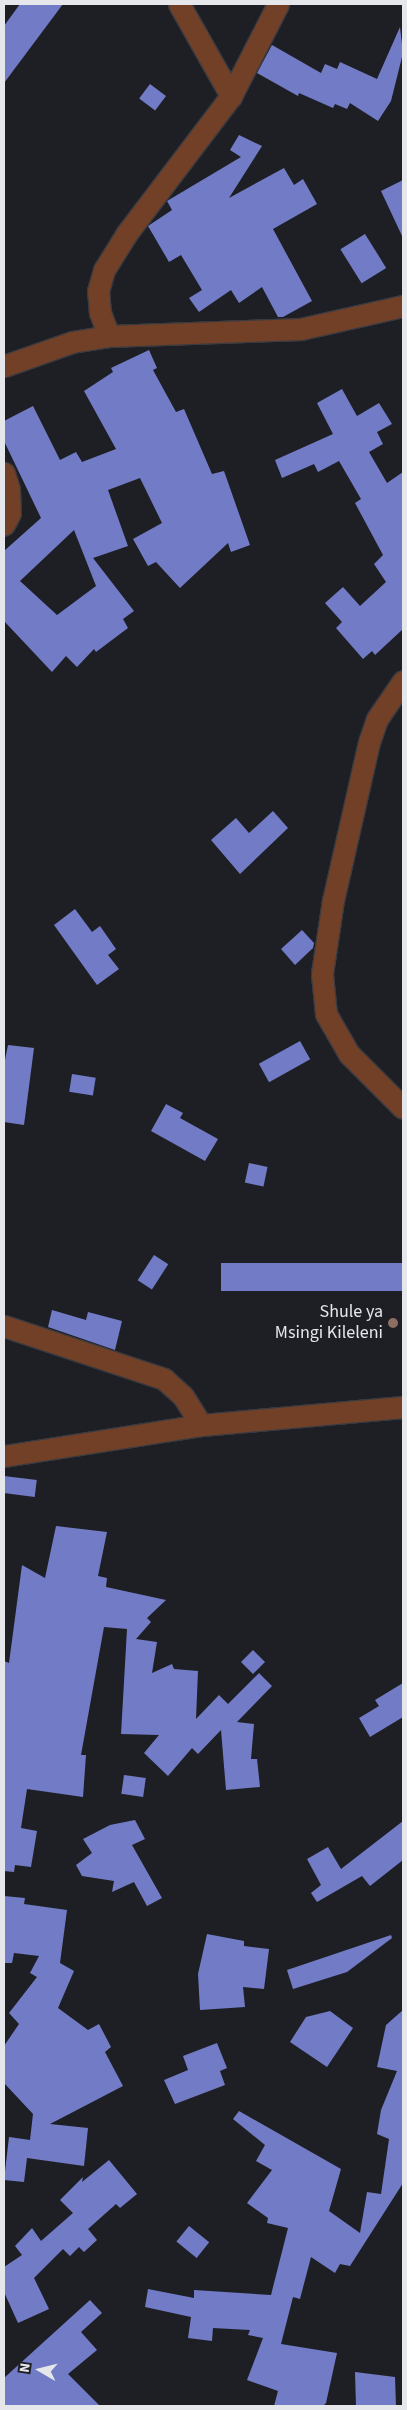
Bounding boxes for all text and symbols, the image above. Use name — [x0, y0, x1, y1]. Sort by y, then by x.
place label: Shule ya Msingi Kileleni — [275, 1302, 383, 1345]
marker: Shule ya Msingi Kileleni — [387, 1317, 399, 1329]
north arrow — [15, 2345, 65, 2395]
text: N — [15, 2362, 36, 2374]

